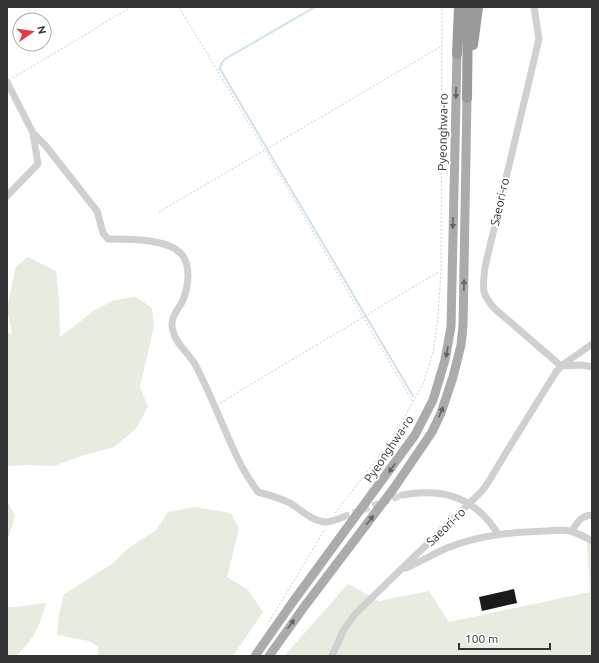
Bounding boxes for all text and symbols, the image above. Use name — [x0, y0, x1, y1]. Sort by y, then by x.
north arrow — [12, 12, 52, 52]
text: N — [35, 24, 49, 35]
one-way arrow — [453, 87, 460, 99]
street label: Pyeonghwa-ro — [435, 93, 450, 171]
street label: Saeori-ro — [488, 177, 511, 227]
one-way arrow — [450, 217, 457, 229]
one-way arrow — [461, 278, 467, 291]
one-way arrow — [444, 346, 450, 358]
one-way arrow — [438, 406, 444, 417]
street label: Pyeonghwa-ro — [361, 413, 416, 485]
one-way arrow — [388, 463, 396, 474]
street label: Saeori-ro — [424, 505, 468, 548]
one-way arrow — [365, 515, 373, 525]
one-way arrow — [287, 618, 295, 629]
scale bar — [459, 625, 550, 651]
text: 100 m — [465, 632, 498, 645]

